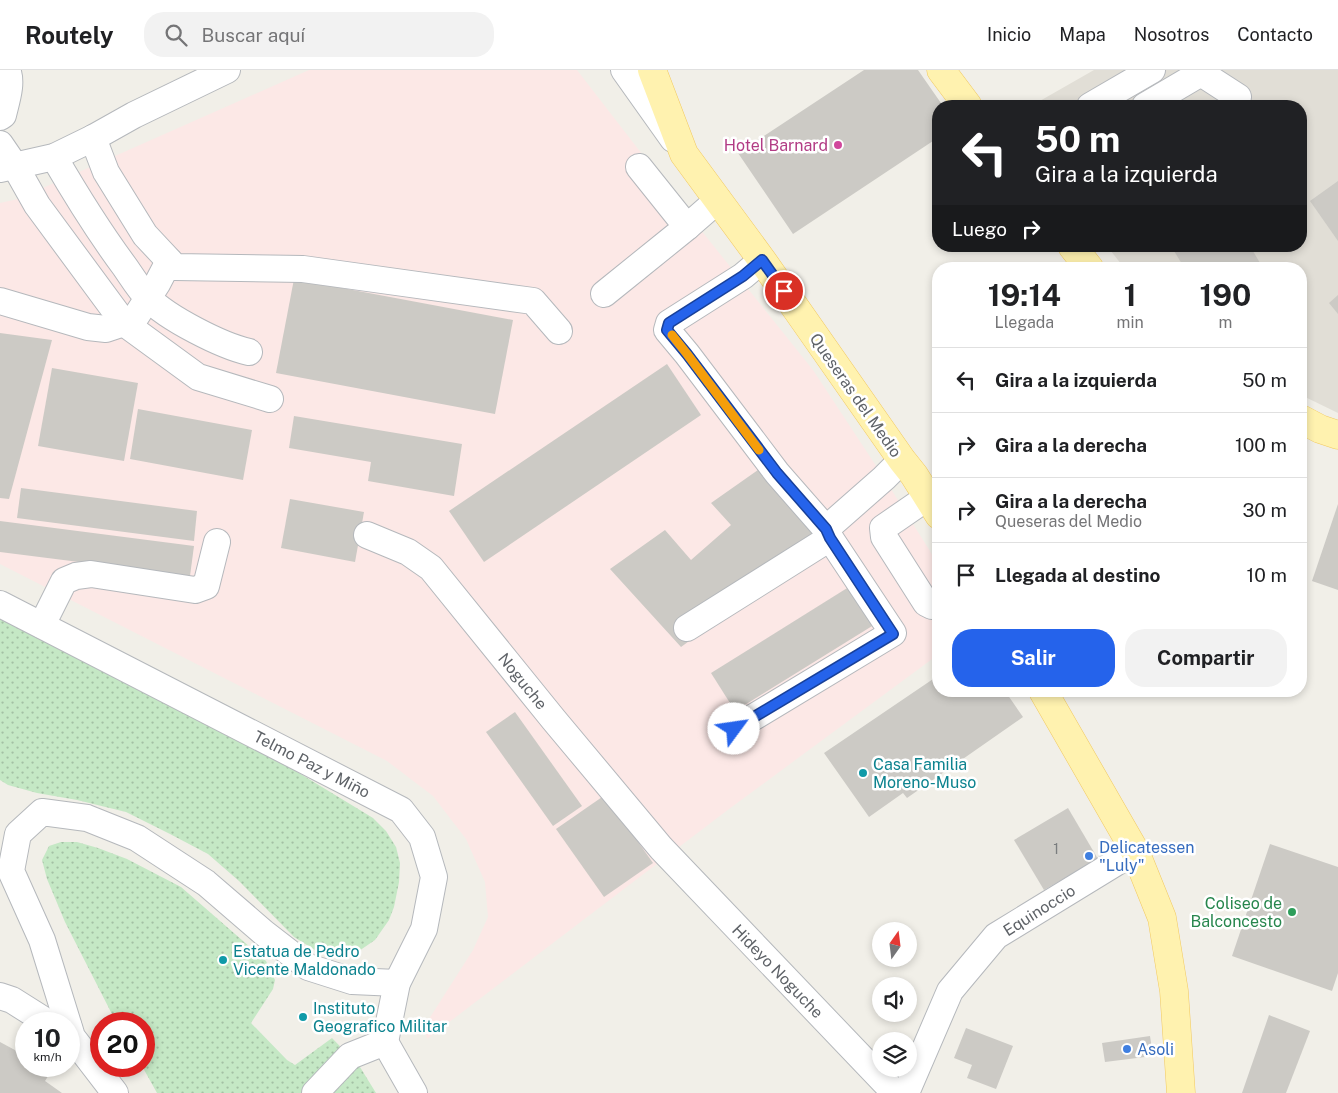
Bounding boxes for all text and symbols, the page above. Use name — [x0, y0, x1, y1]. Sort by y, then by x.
search box — [144, 12, 494, 57]
text: Routely — [25, 21, 114, 49]
icon: search — [162, 21, 190, 49]
text: Buscar aquí — [202, 24, 305, 46]
text: Inicio — [987, 24, 1031, 45]
text: Mapa — [1059, 24, 1106, 45]
text: Nosotros — [1134, 24, 1209, 45]
text: Contacto — [1237, 24, 1313, 45]
text: 50 m — [1035, 119, 1120, 160]
icon: left — [952, 120, 1017, 185]
place label: Hotel Barnard — [724, 136, 828, 155]
marker: Hotel Barnard — [832, 139, 844, 151]
text: Gira a la izquierda — [1035, 161, 1218, 187]
icon: right — [1017, 215, 1045, 243]
text: Luego — [952, 218, 1007, 240]
pin — [763, 270, 805, 312]
icon: arrive — [770, 277, 798, 305]
text: 19:14 — [988, 277, 1061, 313]
text: 1 — [1124, 277, 1137, 313]
text: 190 — [1199, 277, 1251, 313]
text: Llegada — [994, 313, 1054, 332]
text: min — [1117, 313, 1144, 332]
text: m — [1218, 313, 1232, 332]
street label: Queseras del Medio — [806, 330, 906, 461]
icon: left — [952, 366, 980, 394]
text: Gira a la izquierda — [995, 369, 1157, 391]
text: 50 m — [1242, 369, 1287, 391]
icon: right — [952, 431, 980, 459]
text: Gira a la derecha — [995, 434, 1147, 456]
text: 100 m — [1235, 434, 1287, 456]
text: Gira a la derecha — [995, 490, 1147, 512]
icon: right — [952, 496, 980, 524]
text: 30 m — [1242, 499, 1287, 521]
text: Queseras del Medio — [995, 512, 1142, 531]
icon: arrive — [952, 561, 980, 589]
text: Llegada al destino — [995, 564, 1160, 586]
text: 10 m — [1247, 564, 1287, 586]
button: Salir — [952, 629, 1115, 687]
button: Compartir — [1125, 629, 1287, 687]
street label: Noguche — [494, 649, 551, 713]
position arrow — [707, 702, 759, 754]
street label: Telmo Paz y Miño — [250, 727, 373, 802]
place label: Casa Familia Moreno-Muso — [873, 755, 976, 792]
marker: Casa Familia Moreno-Muso — [857, 767, 869, 779]
place label: Delicatessen "Luly" — [1099, 838, 1194, 875]
house number: 1 — [1053, 841, 1059, 857]
marker: Delicatessen "Luly" — [1083, 850, 1095, 862]
street label: Equinoccio — [1000, 881, 1079, 940]
place label: Coliseo de Balconcesto — [1190, 894, 1282, 931]
marker: Coliseo de Balconcesto — [1286, 906, 1298, 918]
street label: Hideyo Noguche — [728, 921, 827, 1022]
north arrow — [872, 922, 918, 968]
map controls — [872, 922, 917, 1077]
place label: Estatua de Pedro Vicente Maldonado — [233, 942, 376, 979]
marker: Estatua de Pedro Vicente Maldonado — [217, 954, 229, 966]
button: sound — [872, 977, 917, 1022]
place label: Instituto Geografico Militar — [313, 999, 447, 1036]
marker: Instituto Geografico Militar — [297, 1011, 309, 1023]
speed limit sign: 20 — [90, 1012, 155, 1077]
text: 10 — [34, 1023, 61, 1053]
button: layers — [872, 1032, 917, 1077]
place label: Asoli — [1137, 1040, 1174, 1059]
marker: Asoli — [1121, 1043, 1133, 1055]
text: km/h — [33, 1050, 62, 1064]

